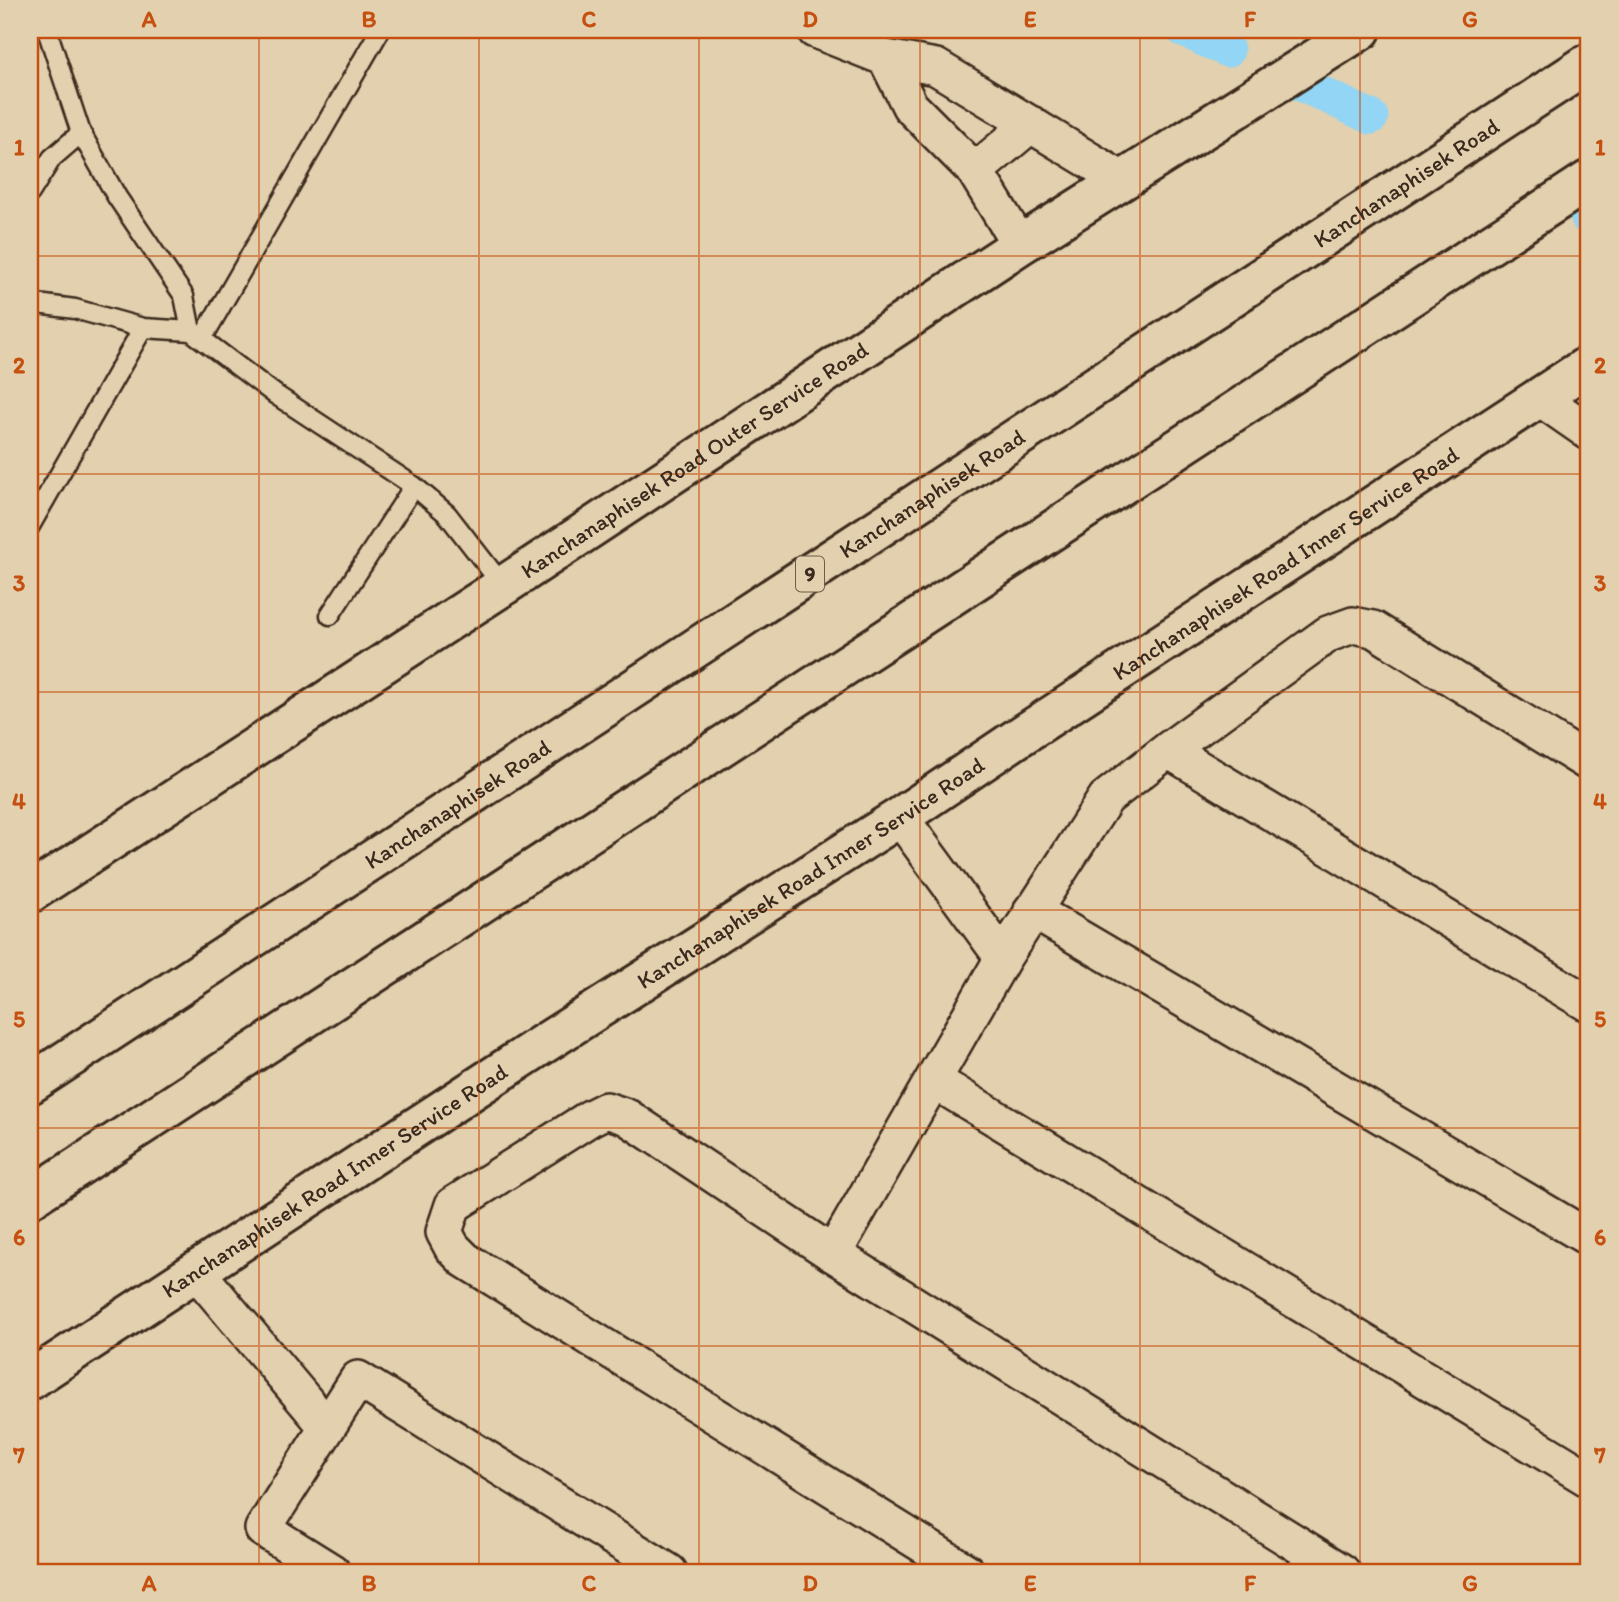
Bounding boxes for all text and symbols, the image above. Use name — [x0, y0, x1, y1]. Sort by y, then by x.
text: A — [141, 5, 157, 33]
text: B — [362, 5, 377, 33]
text: C — [582, 5, 597, 33]
text: D — [802, 5, 818, 33]
text: E — [1024, 5, 1037, 33]
text: F — [1244, 5, 1257, 33]
text: G — [1462, 5, 1478, 33]
street label: Kanchanaphisek Road — [1308, 112, 1505, 254]
text: 1 — [14, 133, 25, 161]
text: 1 — [1595, 133, 1606, 161]
street label: Kanchanaphisek Road Outer Service Road — [515, 335, 874, 584]
text: 2 — [13, 351, 26, 379]
text: 2 — [1594, 351, 1607, 379]
street label: Kanchanaphisek Road — [834, 422, 1030, 564]
street label: Kanchanaphisek Road Inner Service Road — [1107, 440, 1464, 686]
road number: 9 — [796, 556, 824, 592]
text: 3 — [13, 569, 26, 597]
text: 3 — [1594, 569, 1607, 597]
street label: Kanchanaphisek Road — [359, 733, 556, 875]
street label: Kanchanaphisek Road Inner Service Road — [632, 750, 990, 995]
text: 4 — [12, 787, 26, 815]
text: 4 — [1593, 787, 1607, 815]
text: 5 — [13, 1005, 25, 1033]
text: 5 — [1594, 1005, 1606, 1033]
street label: Kanchanaphisek Road Inner Service Road — [156, 1057, 513, 1304]
text: 6 — [13, 1223, 25, 1251]
text: 6 — [1594, 1223, 1606, 1251]
text: 7 — [12, 1441, 25, 1469]
text: 7 — [1593, 1441, 1606, 1469]
text: A — [141, 1569, 157, 1597]
text: B — [362, 1569, 377, 1597]
text: C — [582, 1569, 597, 1597]
text: D — [802, 1569, 818, 1597]
text: E — [1024, 1569, 1037, 1597]
text: F — [1244, 1569, 1257, 1597]
text: G — [1462, 1569, 1478, 1597]

